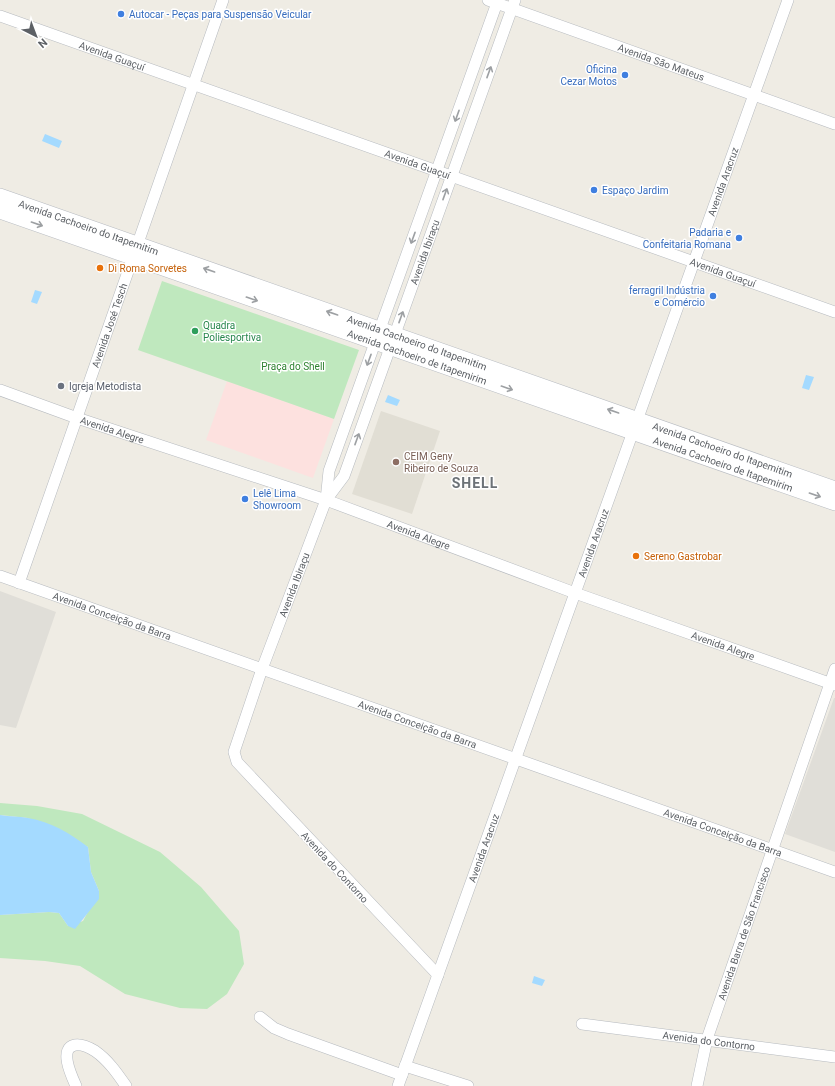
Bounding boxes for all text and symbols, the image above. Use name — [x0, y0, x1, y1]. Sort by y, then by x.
marker: Autocar - Peças para Suspensão Veicular — [116, 9, 126, 19]
place label: Autocar - Peças para Suspensão Veicular — [129, 9, 312, 20]
north arrow — [16, 16, 56, 56]
text: N — [35, 36, 50, 51]
street label: Avenida Guaçuí — [78, 40, 147, 73]
street label: Avenida São Mateus — [616, 42, 706, 83]
place label: Oficina Cezar Motos — [560, 64, 617, 87]
one-way arrow — [486, 66, 493, 79]
marker: Oficina Cezar Motos — [620, 70, 630, 80]
one-way arrow — [452, 109, 460, 121]
street label: Avenida Aracruz — [706, 146, 741, 218]
street label: Avenida Guaçuí — [383, 148, 452, 181]
marker: Espaço Jardim — [589, 185, 599, 195]
place label: Espaço Jardim — [602, 185, 669, 196]
one-way arrow — [442, 188, 449, 201]
street label: Avenida Cachoeiro do Itapemitim — [17, 198, 160, 257]
street label: Avenida Ibiraçu — [408, 218, 442, 286]
one-way arrow — [30, 220, 42, 228]
place label: Padaria e Confeitaria Romana — [643, 227, 731, 250]
one-way arrow — [408, 232, 416, 244]
marker: Padaria e Confeitaria Romana — [734, 233, 744, 243]
street label: Avenida Guaçuí — [688, 256, 758, 290]
marker: Di Roma Sorvetes — [95, 263, 105, 273]
place label: Di Roma Sorvetes — [108, 263, 187, 274]
one-way arrow — [204, 265, 216, 273]
street label: Avenida José Tesch — [90, 282, 129, 369]
place label: ferragril Indústria e Comércio — [629, 285, 705, 308]
marker: ferragril Indústria e Comércio — [708, 291, 718, 301]
one-way arrow — [245, 296, 258, 303]
one-way arrow — [326, 308, 338, 316]
one-way arrow — [398, 310, 405, 323]
street label: Avenida Cachoeiro do Itapemitim — [345, 313, 489, 373]
place label: Quadra Poliesportiva — [203, 320, 261, 343]
marker: Quadra Poliesportiva — [190, 326, 200, 336]
street label: Avenida Cachoeiro de Itapemirim — [346, 328, 489, 387]
one-way arrow — [364, 354, 372, 366]
park label: Praça do Shell — [261, 361, 325, 372]
marker: Igreja Metodista — [56, 381, 66, 391]
place label: Igreja Metodista — [69, 381, 141, 392]
one-way arrow — [500, 385, 513, 392]
one-way arrow — [608, 407, 620, 415]
street label: Avenida Alegre — [79, 414, 145, 446]
street label: Avenida Cachoeiro do Itapemitim — [651, 420, 794, 480]
one-way arrow — [353, 433, 361, 445]
street label: Avenida Cachoeiro de Itapemirim — [652, 435, 794, 494]
place label: CEIM Geny Ribeiro de Souza — [404, 451, 478, 474]
marker: CEIM Geny Ribeiro de Souza — [391, 457, 401, 467]
district label: SHELL — [452, 475, 498, 491]
place label: Lelê Lima Showroom — [253, 488, 301, 511]
one-way arrow — [808, 492, 820, 500]
marker: Lelê Lima Showroom — [240, 494, 250, 504]
street label: Avenida Aracruz — [576, 507, 611, 579]
street label: Avenida Alegre — [385, 518, 452, 552]
street label: Avenida Ibiraçu — [277, 551, 312, 619]
marker: Sereno Gastrobar — [631, 551, 641, 561]
place label: Sereno Gastrobar — [644, 551, 722, 562]
street label: Avenida Conceição da Barra — [51, 590, 173, 642]
street label: Avenida Alegre — [690, 630, 756, 662]
street label: Avenida Conceição da Barra — [357, 698, 478, 751]
street label: Avenida Conceição da Barra — [662, 807, 783, 859]
street label: Avenida Aracruz — [467, 812, 501, 884]
street label: Avenida do Contorno — [299, 830, 371, 905]
street label: Avenida Barra de São Francisco — [716, 865, 772, 1002]
street label: Avenida do Contorno — [662, 1030, 756, 1053]

